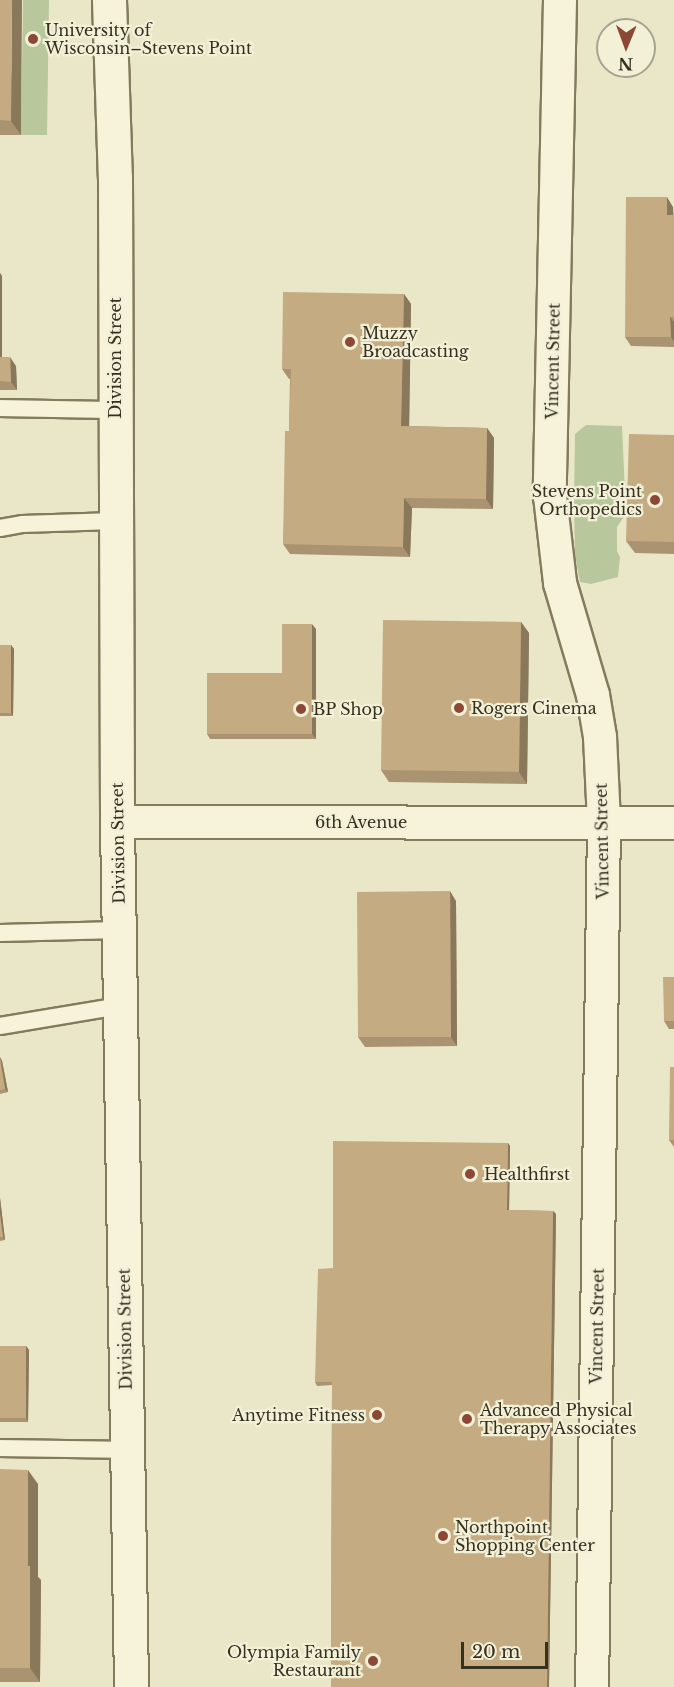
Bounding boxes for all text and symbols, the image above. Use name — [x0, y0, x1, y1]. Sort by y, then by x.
north arrow — [596, 18, 656, 78]
place label: University of Wisconsin–Stevens Point — [45, 20, 252, 58]
marker: University of Wisconsin–Stevens Point — [26, 32, 40, 46]
text: N — [618, 54, 633, 74]
street label: Division Street — [105, 297, 125, 419]
street label: Vincent Street — [542, 303, 564, 419]
place label: Muzzy Broadcasting — [362, 323, 469, 361]
marker: Muzzy Broadcasting — [343, 335, 357, 349]
place label: Stevens Point Orthopedics — [532, 481, 642, 519]
marker: Stevens Point Orthopedics — [646, 491, 664, 509]
place label: Rogers Cinema — [471, 698, 597, 718]
place label: BP Shop — [313, 699, 383, 719]
marker: Rogers Cinema — [452, 701, 466, 715]
marker: BP Shop — [294, 702, 308, 716]
street label: Division Street — [107, 782, 129, 904]
street label: Vincent Street — [591, 783, 613, 899]
street label: 6th Avenue — [315, 812, 407, 832]
place label: Healthfirst — [484, 1164, 570, 1184]
marker: Healthfirst — [461, 1165, 479, 1183]
street label: Division Street — [114, 1268, 136, 1390]
street label: Vincent Street — [586, 1268, 608, 1384]
place label: Advanced Physical Therapy Associates — [480, 1400, 638, 1438]
place label: Anytime Fitness — [232, 1405, 365, 1425]
marker: Anytime Fitness — [370, 1408, 384, 1422]
marker: Advanced Physical Therapy Associates — [458, 1410, 476, 1428]
place label: Northpoint Shopping Center — [455, 1517, 595, 1555]
marker: Northpoint Shopping Center — [436, 1529, 450, 1543]
scale bar — [464, 1630, 551, 1668]
text: 20 m — [472, 1641, 520, 1663]
place label: Olympia Family Restaurant — [227, 1642, 361, 1680]
marker: Olympia Family Restaurant — [366, 1654, 380, 1668]

